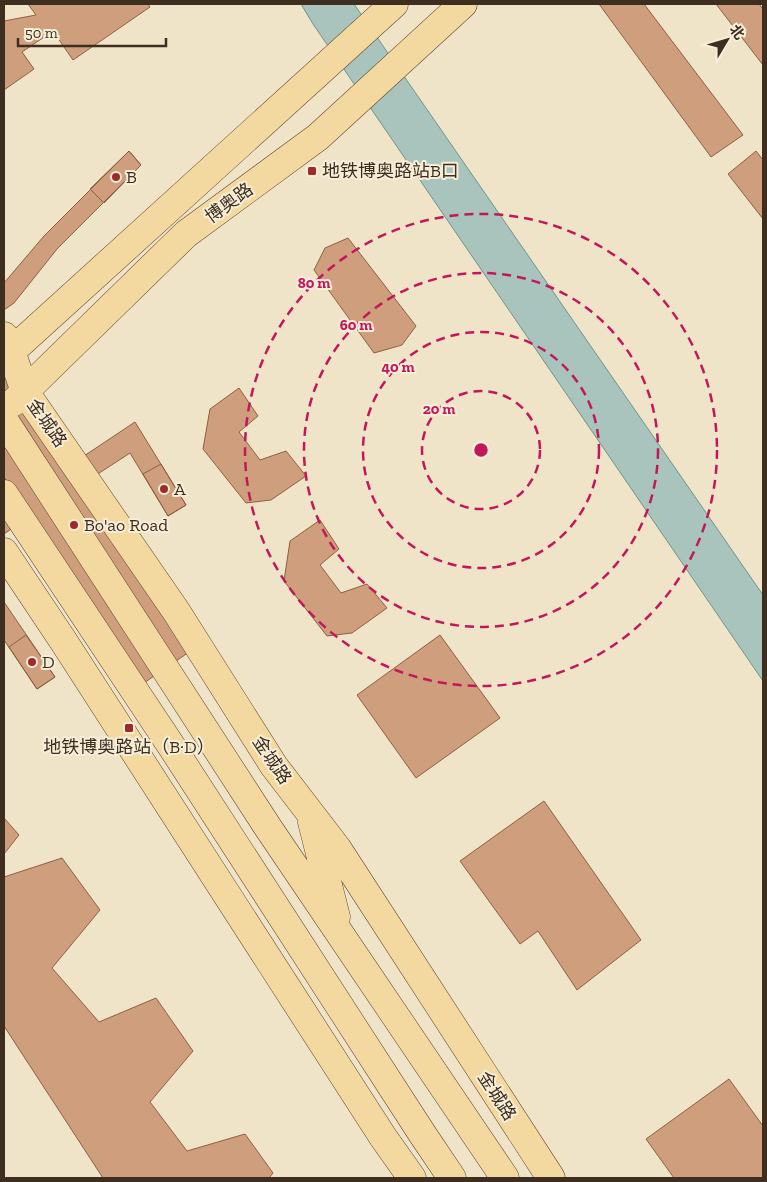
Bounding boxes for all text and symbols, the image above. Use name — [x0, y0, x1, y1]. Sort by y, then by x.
scale bar — [18, 15, 165, 47]
north arrow — [702, 15, 752, 65]
text: 北 — [726, 22, 748, 43]
text: 50 m — [25, 24, 58, 42]
place label: 地铁博奥路站B口 — [322, 160, 459, 182]
marker: 地铁博奥路站B口 — [306, 165, 318, 177]
place label: B — [126, 166, 137, 188]
marker: B — [110, 171, 122, 183]
street label: 博奥路 — [201, 178, 257, 228]
text: 80 m — [298, 274, 330, 292]
text: 60 m — [340, 316, 372, 334]
text: 40 m — [381, 358, 415, 376]
street label: 金城路 — [23, 395, 71, 451]
text: 20 m — [423, 400, 455, 418]
centre of rings — [472, 441, 490, 459]
place label: A — [174, 478, 186, 500]
marker: A — [158, 483, 170, 495]
place label: Bo'ao Road — [84, 514, 168, 536]
marker: Bo'ao Road — [68, 519, 80, 531]
place label: D — [42, 651, 55, 673]
marker: D — [26, 656, 38, 668]
marker: 地铁博奥路站（B·D） — [123, 722, 135, 734]
street label: 金城路 — [248, 731, 296, 789]
place label: 地铁博奥路站（B·D） — [43, 736, 215, 758]
street label: 金城路 — [473, 1067, 521, 1125]

